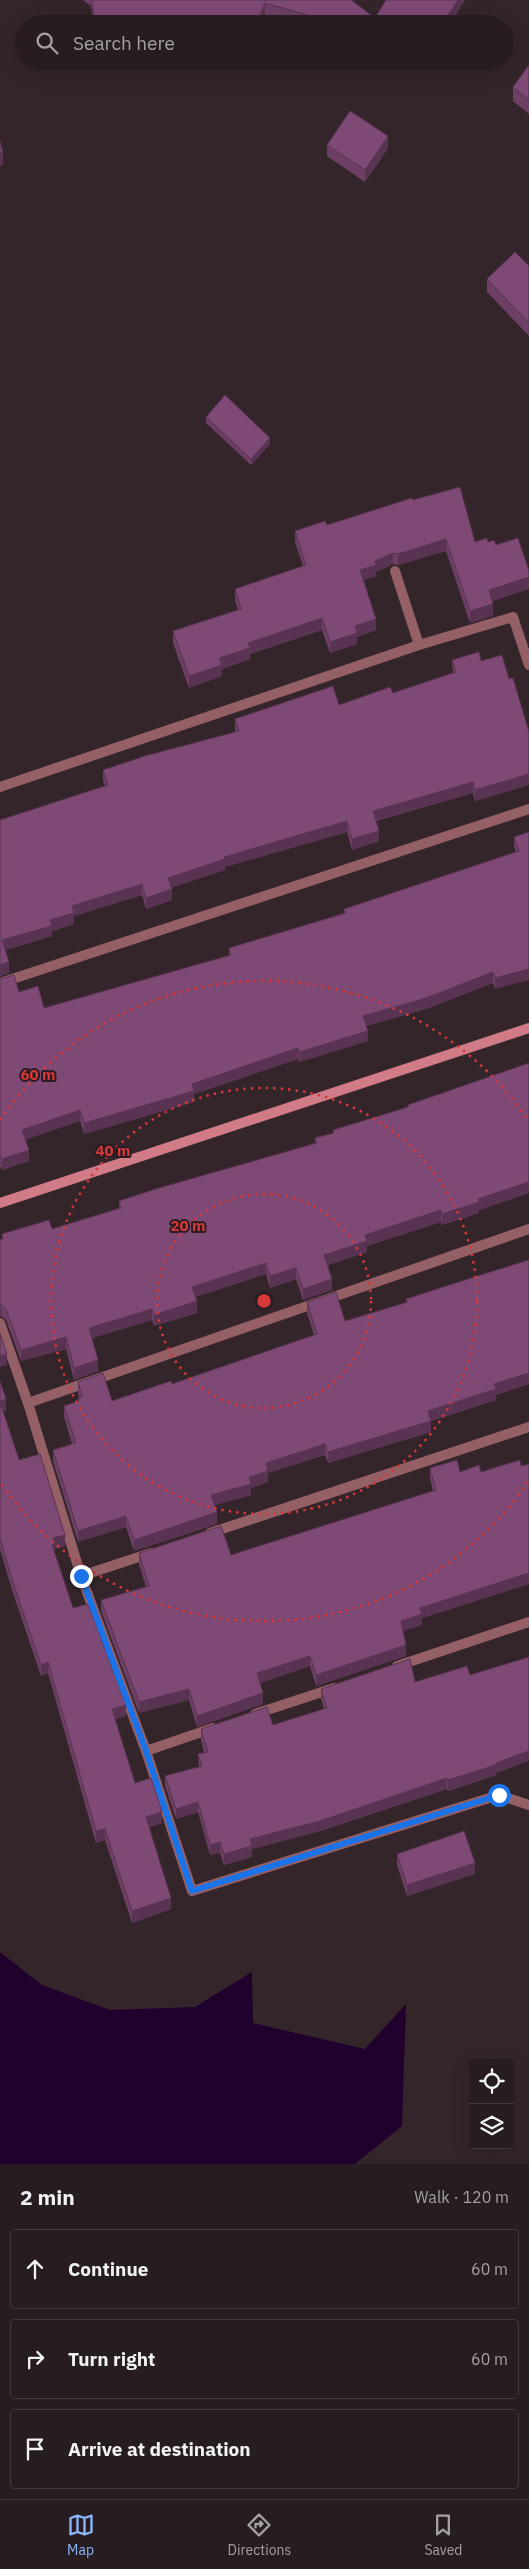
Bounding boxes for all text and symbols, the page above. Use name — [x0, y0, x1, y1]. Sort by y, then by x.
search box — [15, 15, 514, 70]
icon: search — [33, 29, 61, 57]
text: Search here — [73, 31, 175, 55]
text: 60 m — [21, 1065, 55, 1084]
text: 40 m — [96, 1141, 130, 1160]
text: 20 m — [171, 1216, 205, 1235]
centre of rings — [255, 1292, 273, 1310]
route end — [70, 1565, 93, 1588]
route start — [488, 1784, 511, 1807]
map controls — [469, 2059, 514, 2149]
button: locate — [469, 2059, 514, 2104]
button: layers — [469, 2104, 514, 2149]
text: 2 min — [20, 2183, 75, 2211]
text: Walk · 120 m — [414, 2187, 509, 2207]
icon: ahead — [21, 2255, 49, 2283]
text: Continue — [68, 2257, 148, 2281]
text: 60 m — [471, 2259, 508, 2279]
icon: right — [21, 2345, 49, 2373]
text: Turn right — [68, 2347, 155, 2371]
text: 60 m — [471, 2349, 508, 2369]
icon: arrive — [21, 2435, 49, 2463]
text: Arrive at destination — [68, 2437, 251, 2461]
tab: Map — [67, 2511, 95, 2559]
tab: Directions — [228, 2511, 291, 2559]
tab: Saved — [424, 2511, 462, 2559]

